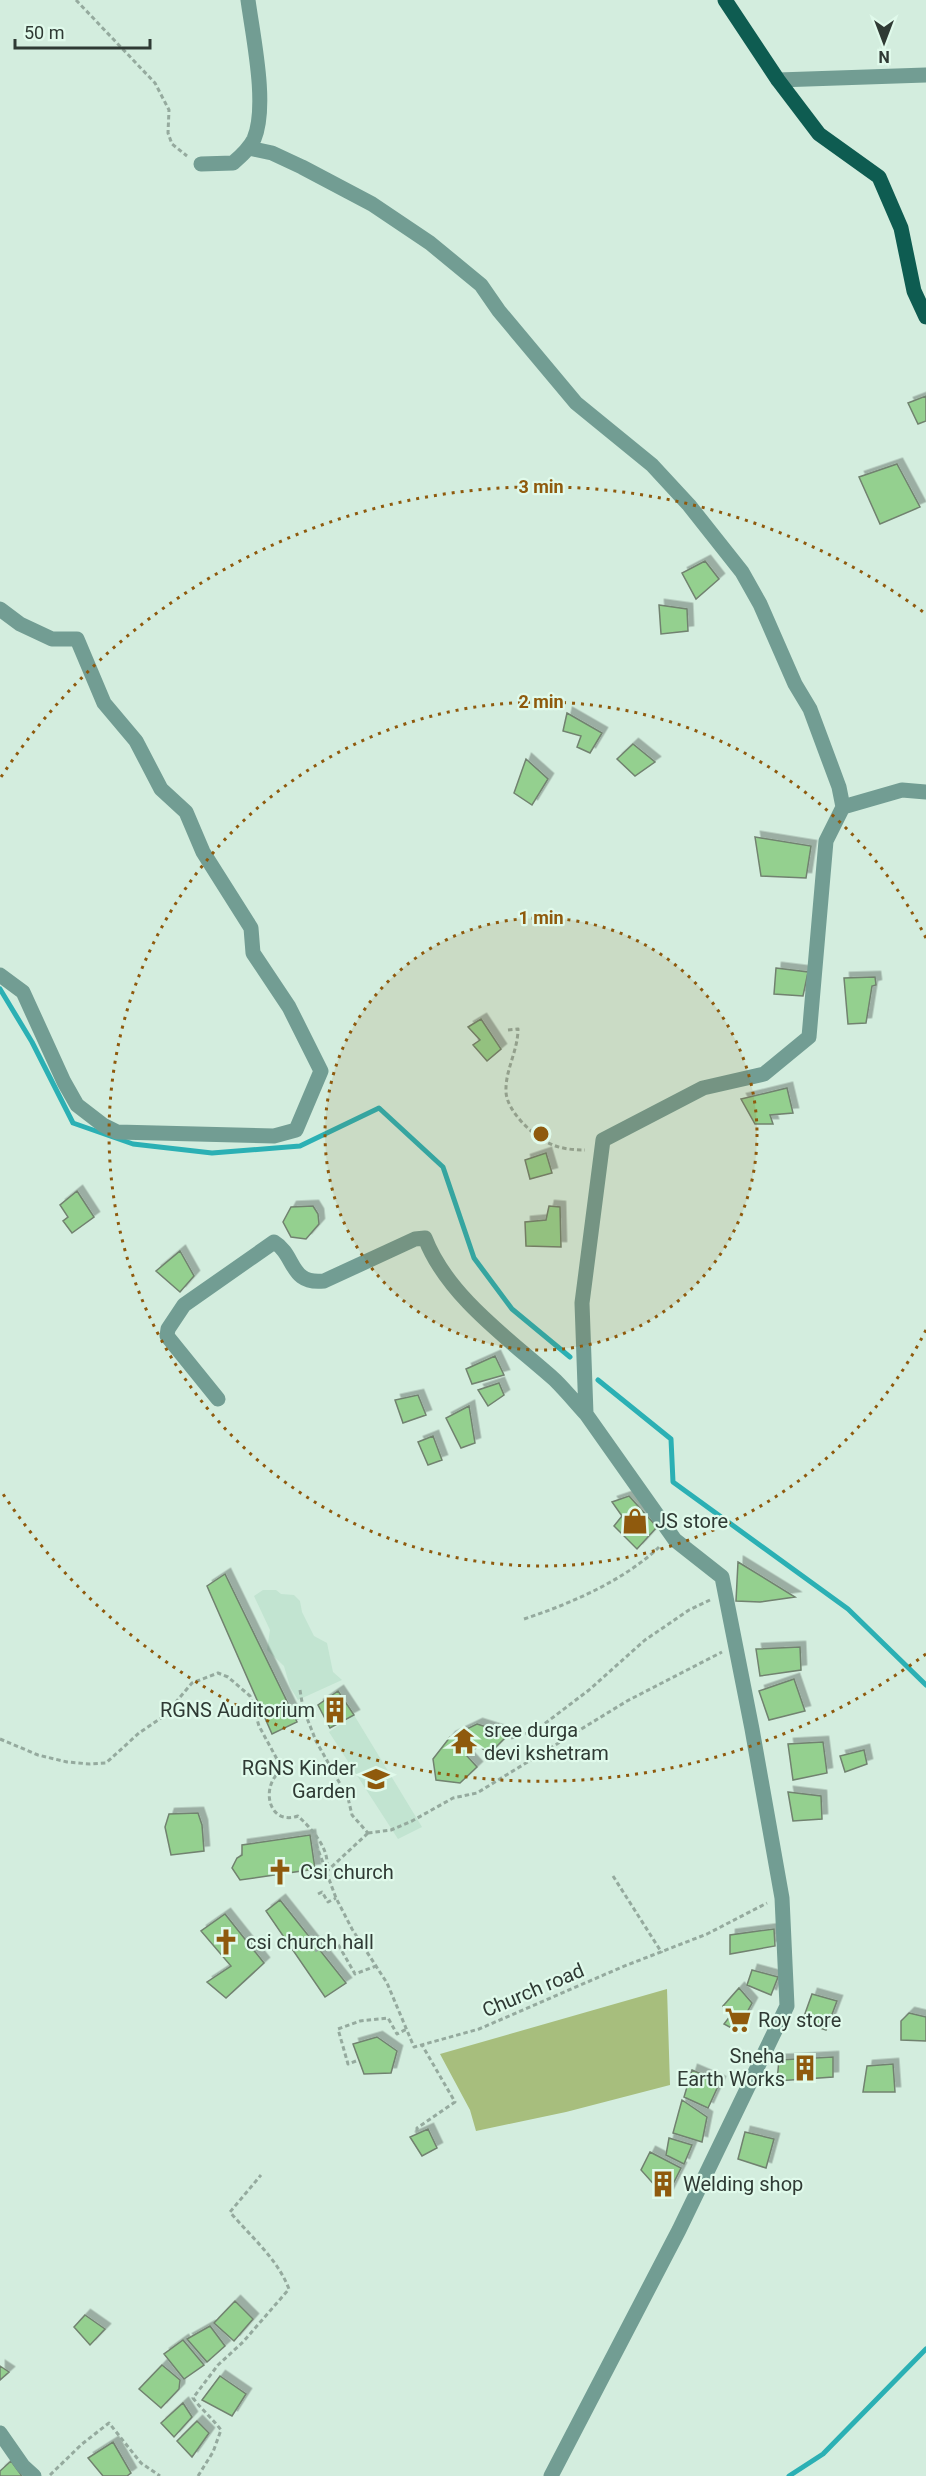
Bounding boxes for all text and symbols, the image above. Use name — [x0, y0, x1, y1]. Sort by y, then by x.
scale bar — [15, 12, 150, 50]
north arrow — [854, 12, 914, 72]
text: 50 m — [24, 22, 64, 43]
text: N — [878, 47, 890, 66]
text: 3 min — [518, 476, 564, 497]
text: 2 min — [518, 691, 564, 712]
text: 1 min — [518, 907, 564, 928]
centre of rings — [531, 1124, 551, 1144]
shop icon: JS store — [620, 1506, 650, 1536]
place label: JS store — [655, 1509, 728, 1533]
building icon: RGNS Auditorium — [320, 1695, 350, 1725]
place label: RGNS Auditorium — [160, 1698, 315, 1722]
place label: sree durga devi kshetram — [484, 1718, 609, 1765]
temple icon: sree durga devi kshetram — [449, 1726, 479, 1756]
place label: RGNS Kinder Garden — [242, 1756, 356, 1803]
school or university icon: RGNS Kinder Garden — [361, 1764, 391, 1794]
church icon: Csi church — [265, 1857, 295, 1887]
place label: Csi church — [300, 1860, 394, 1884]
church icon: csi church hall — [211, 1927, 241, 1957]
place label: csi church hall — [246, 1930, 374, 1954]
street label: Church road — [478, 1958, 588, 2022]
supermarket icon: Roy store — [723, 2005, 753, 2035]
place label: Roy store — [758, 2008, 841, 2032]
place label: Sneha Earth Works — [677, 2044, 785, 2091]
building icon: Sneha Earth Works — [790, 2053, 820, 2083]
building icon: Welding shop — [648, 2169, 678, 2199]
place label: Welding shop — [683, 2172, 803, 2196]

